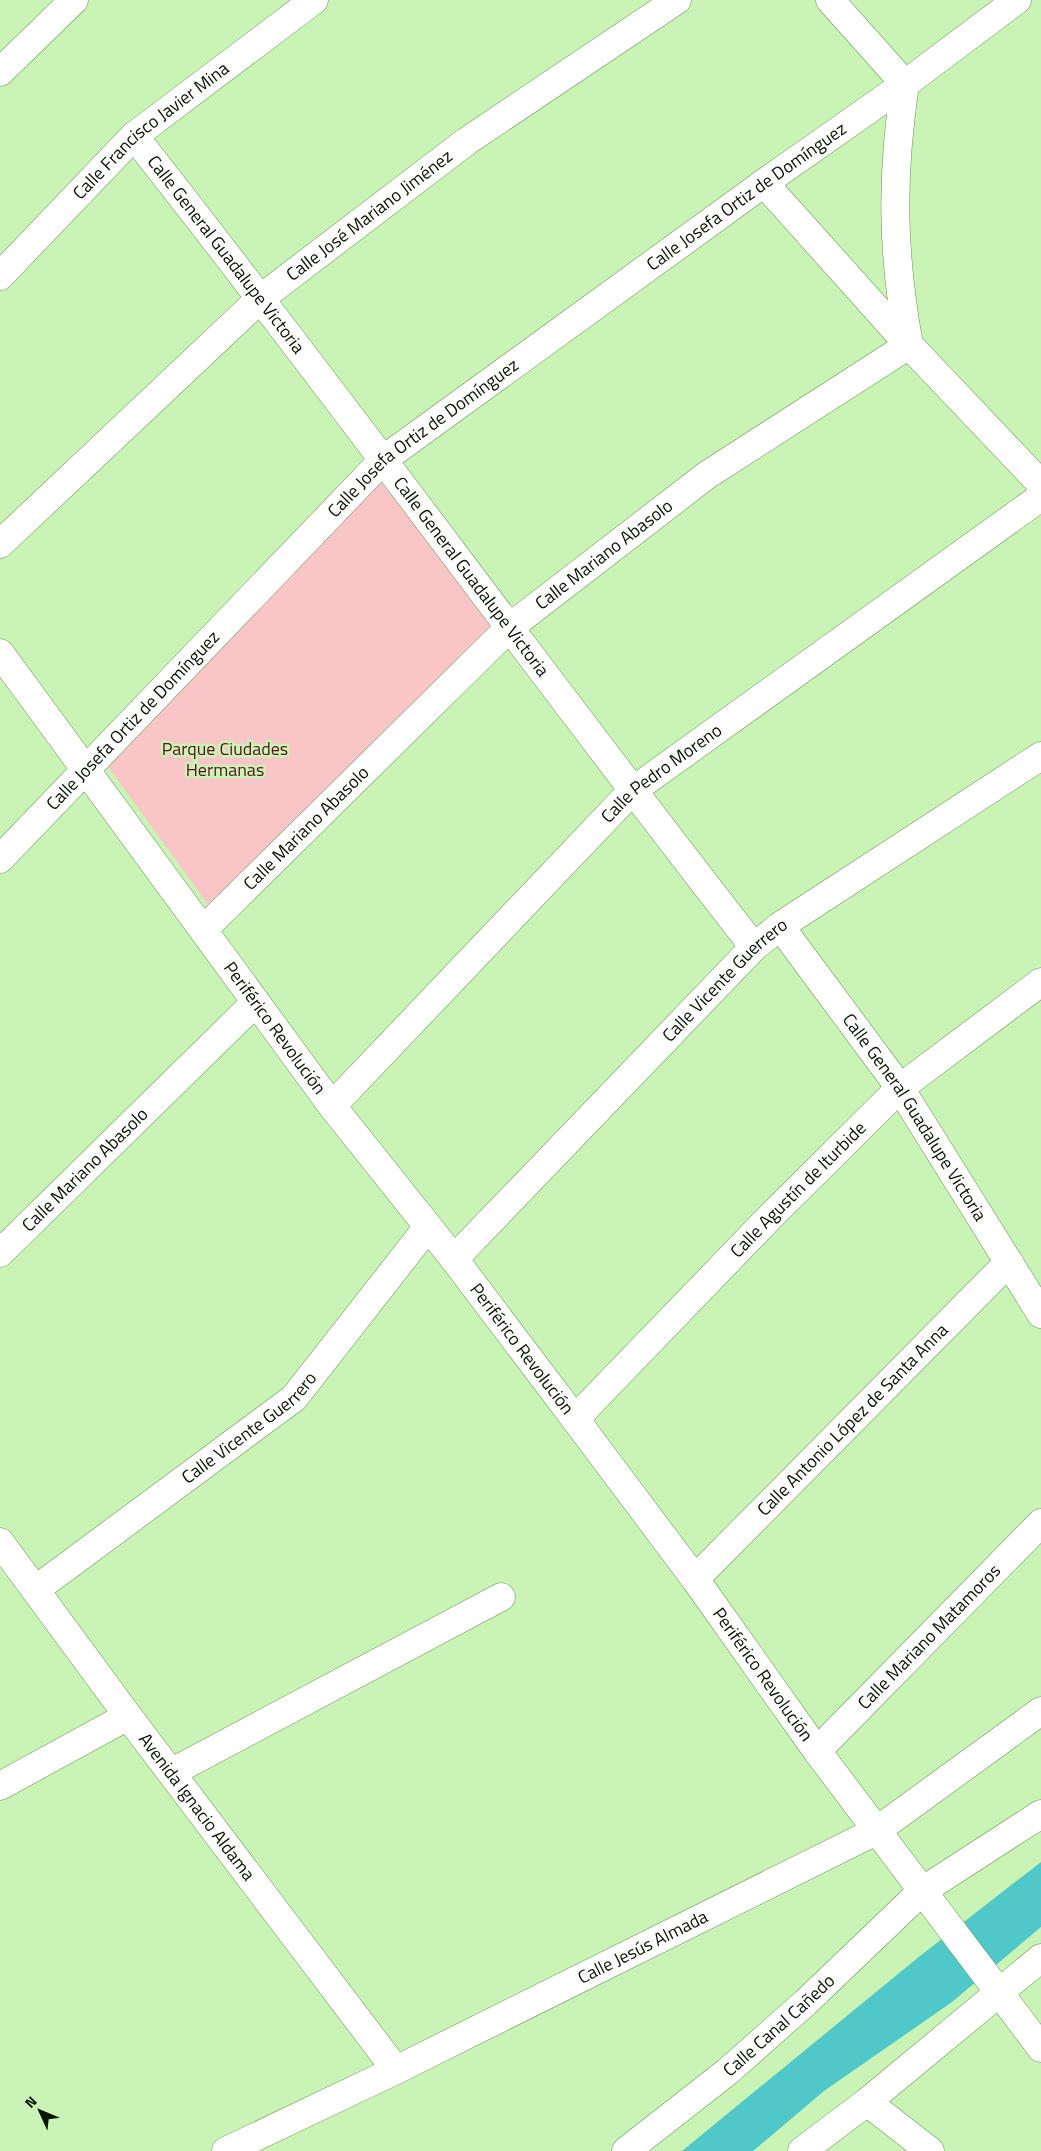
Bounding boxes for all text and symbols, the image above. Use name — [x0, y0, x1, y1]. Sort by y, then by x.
street label: Calle Francisco Javier Mina — [66, 55, 234, 205]
street label: Calle Josefa Ortiz de Domínguez — [641, 115, 852, 277]
street label: Calle José Mariano Jiménez — [280, 143, 458, 287]
street label: Calle General Guadalupe Victoria — [141, 149, 312, 359]
street label: Calle Josefa Ortiz de Domínguez — [321, 351, 524, 523]
street label: Calle General Guadalupe Victoria — [387, 471, 556, 682]
street label: Calle Mariano Abasolo — [529, 492, 678, 616]
street label: Calle Josefa Ortiz de Domínguez — [40, 624, 226, 816]
street label: Calle Pedro Moreno — [594, 717, 727, 829]
park label: Parque Ciudades Hermanas — [162, 735, 288, 783]
street label: Calle Mariano Abasolo — [237, 759, 375, 896]
street label: Calle Vicente Guerrero — [656, 911, 792, 1048]
street label: Periférico Revolución — [217, 956, 333, 1100]
street label: Calle General Guadalupe Victoria — [836, 1007, 994, 1226]
street label: Calle Mariano Abasolo — [15, 1101, 154, 1238]
street label: Calle Agustín de Iturbide — [724, 1115, 872, 1264]
street label: Periférico Revolución — [464, 1277, 581, 1420]
street label: Calle Antonio López de Santa Anna — [751, 1317, 954, 1522]
street label: Calle Vicente Guerrero — [176, 1366, 323, 1490]
street label: Calle Mariano Matamoros — [851, 1558, 1007, 1715]
street label: Periférico Revolución — [706, 1602, 820, 1747]
street label: Avenida Ignacio Aldama — [132, 1727, 262, 1886]
street label: Calle Jesús Almada — [573, 1903, 712, 1990]
street label: Calle Canal Cañedo — [717, 1967, 841, 2083]
north arrow — [15, 2086, 65, 2136]
text: N — [19, 2091, 41, 2112]

